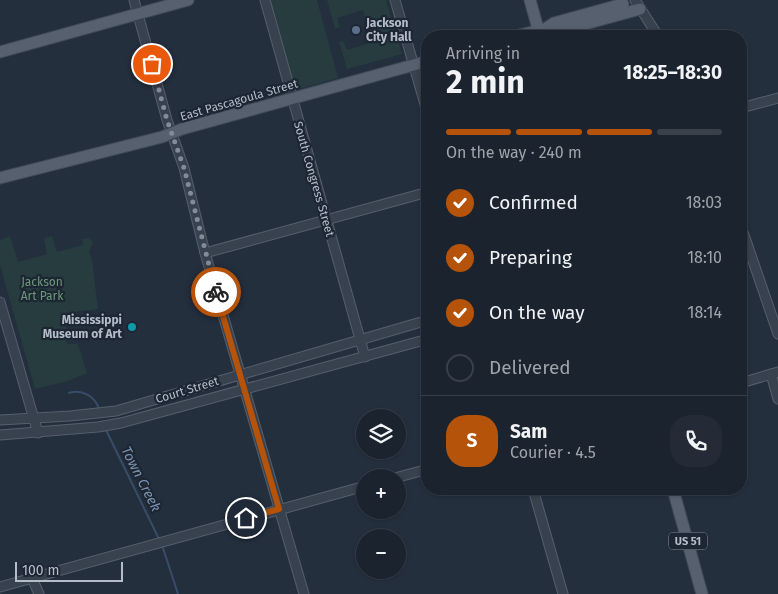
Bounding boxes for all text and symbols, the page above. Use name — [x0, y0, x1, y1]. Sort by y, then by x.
place label: Jackson City Hall — [365, 16, 412, 44]
marker: Jackson City Hall — [350, 24, 362, 36]
pin — [131, 43, 173, 85]
text: Arriving in — [446, 44, 520, 63]
icon: bag — [138, 50, 166, 78]
text: 18:25–18:30 — [623, 61, 722, 84]
text: 2 min — [446, 63, 525, 101]
street label: East Pascagoula Street — [178, 76, 300, 124]
street label: South Congress Street — [291, 120, 337, 239]
text: On the way · 240 m — [446, 143, 582, 162]
icon: check — [446, 189, 474, 217]
text: Confirmed — [489, 191, 578, 214]
text: 18:03 — [686, 193, 722, 212]
icon: check — [446, 244, 474, 272]
text: Preparing — [489, 246, 572, 269]
text: 18:10 — [687, 248, 722, 267]
courier — [191, 267, 241, 317]
park label: Jackson Art Park — [21, 275, 64, 303]
icon: bike — [202, 278, 230, 306]
icon: check — [446, 299, 474, 327]
text: On the way — [489, 301, 585, 324]
text: 18:14 — [688, 303, 722, 322]
place label: Mississippi Museum of Art — [43, 313, 122, 341]
marker: Mississippi Museum of Art — [126, 321, 138, 333]
text: Delivered — [489, 356, 571, 379]
street label: Court Street — [154, 374, 221, 406]
map controls — [356, 409, 406, 579]
button: layers — [356, 409, 406, 459]
button: phone — [670, 415, 722, 467]
text: Sam — [510, 420, 547, 443]
text: S — [467, 429, 477, 452]
text: Courier · 4.5 — [510, 443, 596, 462]
water label: Town Creek — [117, 444, 165, 515]
button: + — [356, 469, 406, 519]
pin — [225, 497, 267, 539]
icon: home — [232, 504, 260, 532]
button: − — [356, 529, 406, 579]
road number: US 51 — [669, 532, 707, 550]
scale bar — [15, 559, 122, 582]
text: 100 m — [22, 562, 59, 579]

